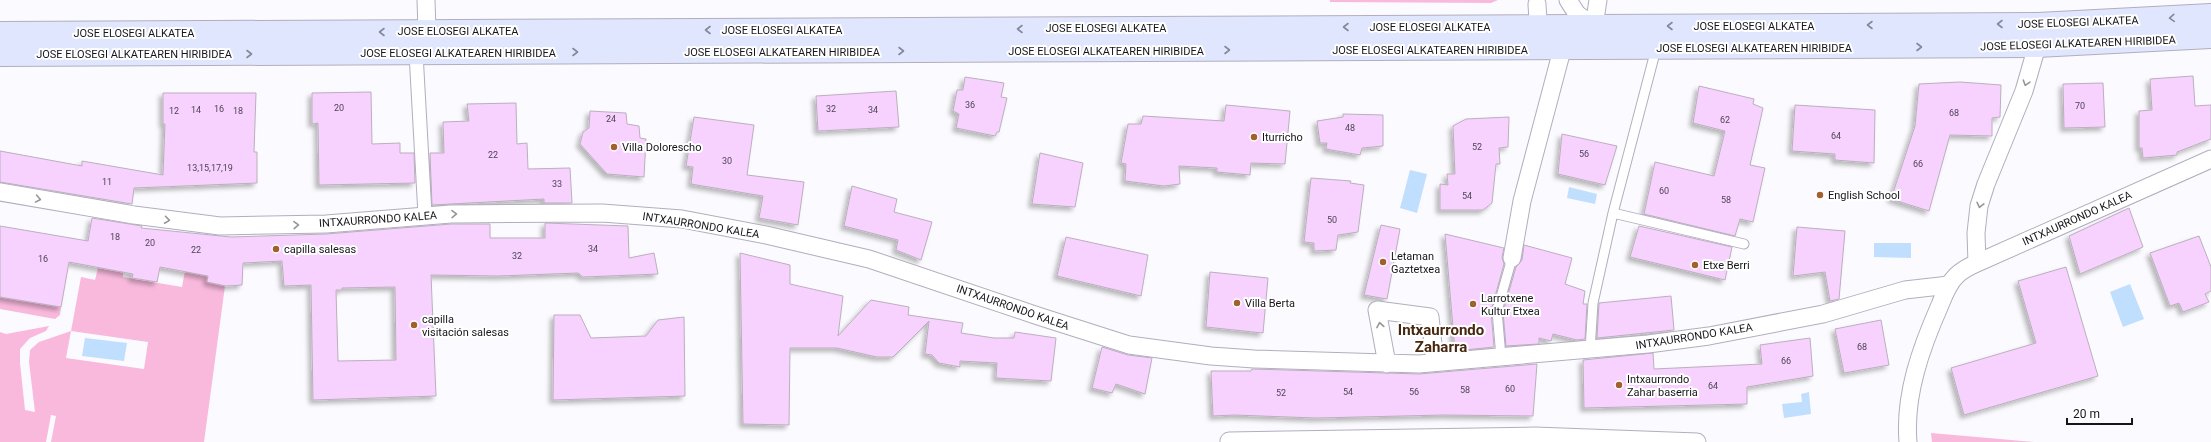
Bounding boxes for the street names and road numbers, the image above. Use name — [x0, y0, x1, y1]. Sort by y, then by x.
street label: JOSE ELOSEGI ALKATEA — [2017, 14, 2140, 31]
street label: JOSE ELOSEGI ALKATEA — [1693, 20, 1815, 33]
street label: JOSE ELOSEGI ALKATEA — [1369, 21, 1491, 34]
street label: JOSE ELOSEGI ALKATEA — [1045, 22, 1167, 35]
street label: JOSE ELOSEGI ALKATEA — [721, 24, 843, 37]
street label: JOSE ELOSEGI ALKATEA — [397, 25, 519, 38]
street label: JOSE ELOSEGI ALKATEA — [73, 27, 195, 40]
street label: JOSE ELOSEGI ALKATEAREN HIRIBIDEA — [1980, 34, 2177, 53]
street label: JOSE ELOSEGI ALKATEAREN HIRIBIDEA — [1656, 42, 1853, 55]
street label: JOSE ELOSEGI ALKATEAREN HIRIBIDEA — [1332, 44, 1529, 57]
street label: JOSE ELOSEGI ALKATEAREN HIRIBIDEA — [1008, 45, 1205, 58]
street label: JOSE ELOSEGI ALKATEAREN HIRIBIDEA — [684, 46, 881, 59]
street label: JOSE ELOSEGI ALKATEAREN HIRIBIDEA — [360, 47, 557, 60]
street label: JOSE ELOSEGI ALKATEAREN HIRIBIDEA — [36, 48, 233, 61]
street label: INTXAURRONDO KALEA — [2021, 188, 2135, 248]
street label: INTXAURRONDO KALEA — [319, 209, 438, 230]
street label: INTXAURRONDO KALEA — [641, 210, 761, 241]
street label: INTXAURRONDO KALEA — [955, 282, 1072, 333]
street label: INTXAURRONDO KALEA — [1635, 321, 1754, 352]

